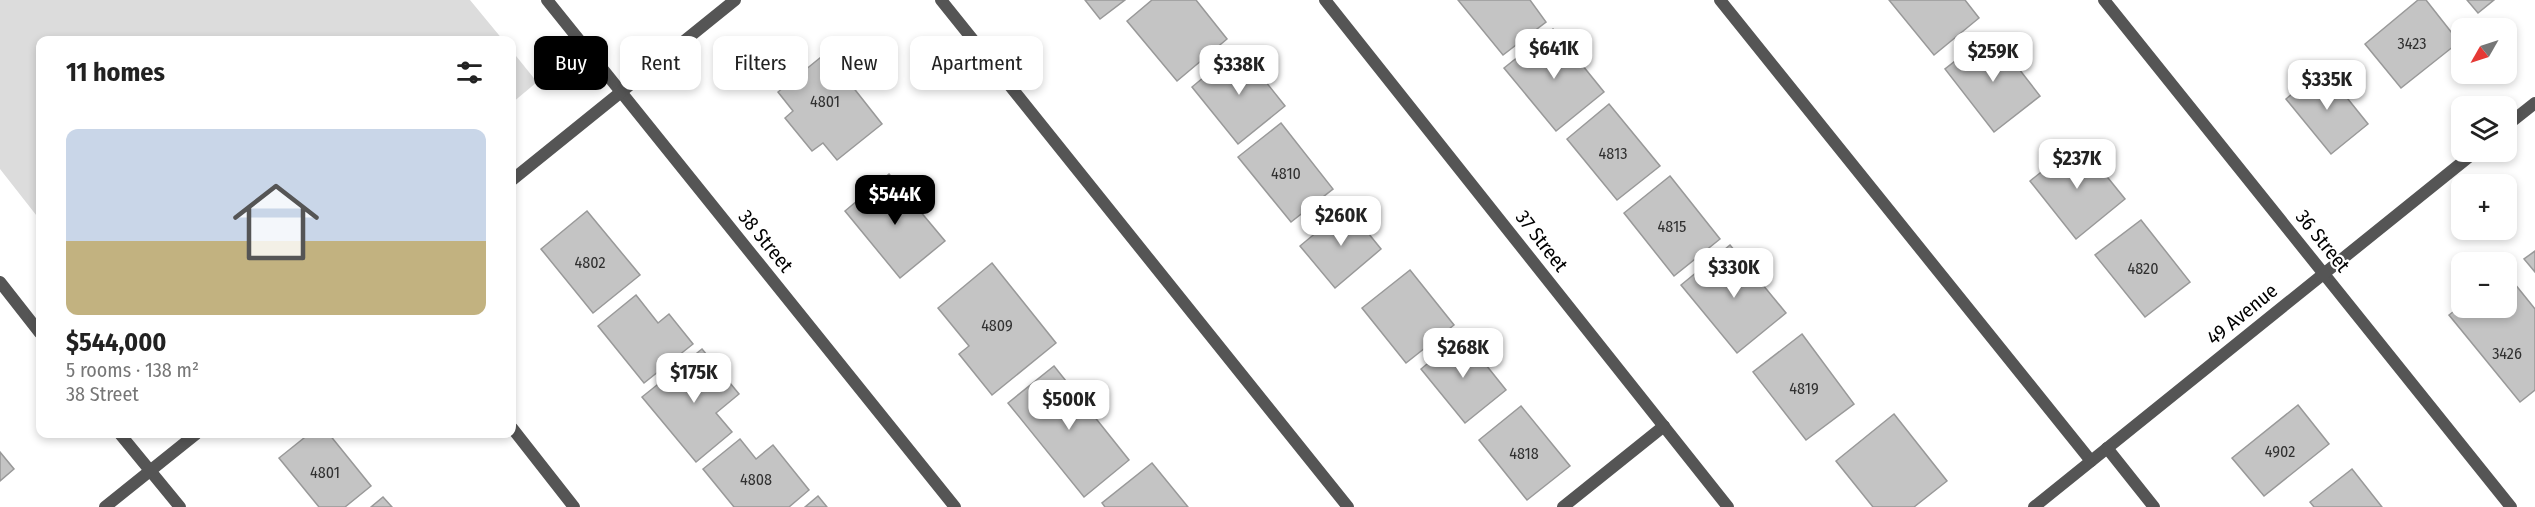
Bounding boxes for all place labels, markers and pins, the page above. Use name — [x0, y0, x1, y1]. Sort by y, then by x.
pin: $641K — [1512, 29, 1596, 80]
pin: $259K — [1951, 32, 2035, 83]
pin: $338K — [1197, 45, 1281, 96]
pin: $335K — [2285, 60, 2369, 111]
pin: $237K — [2035, 139, 2119, 190]
pin: $544K — [853, 175, 937, 226]
pin: $260K — [1299, 196, 1383, 247]
pin: $330K — [1692, 248, 1776, 299]
pin: $268K — [1421, 328, 1505, 379]
pin: $175K — [652, 353, 736, 404]
pin: $500K — [1027, 380, 1111, 431]

